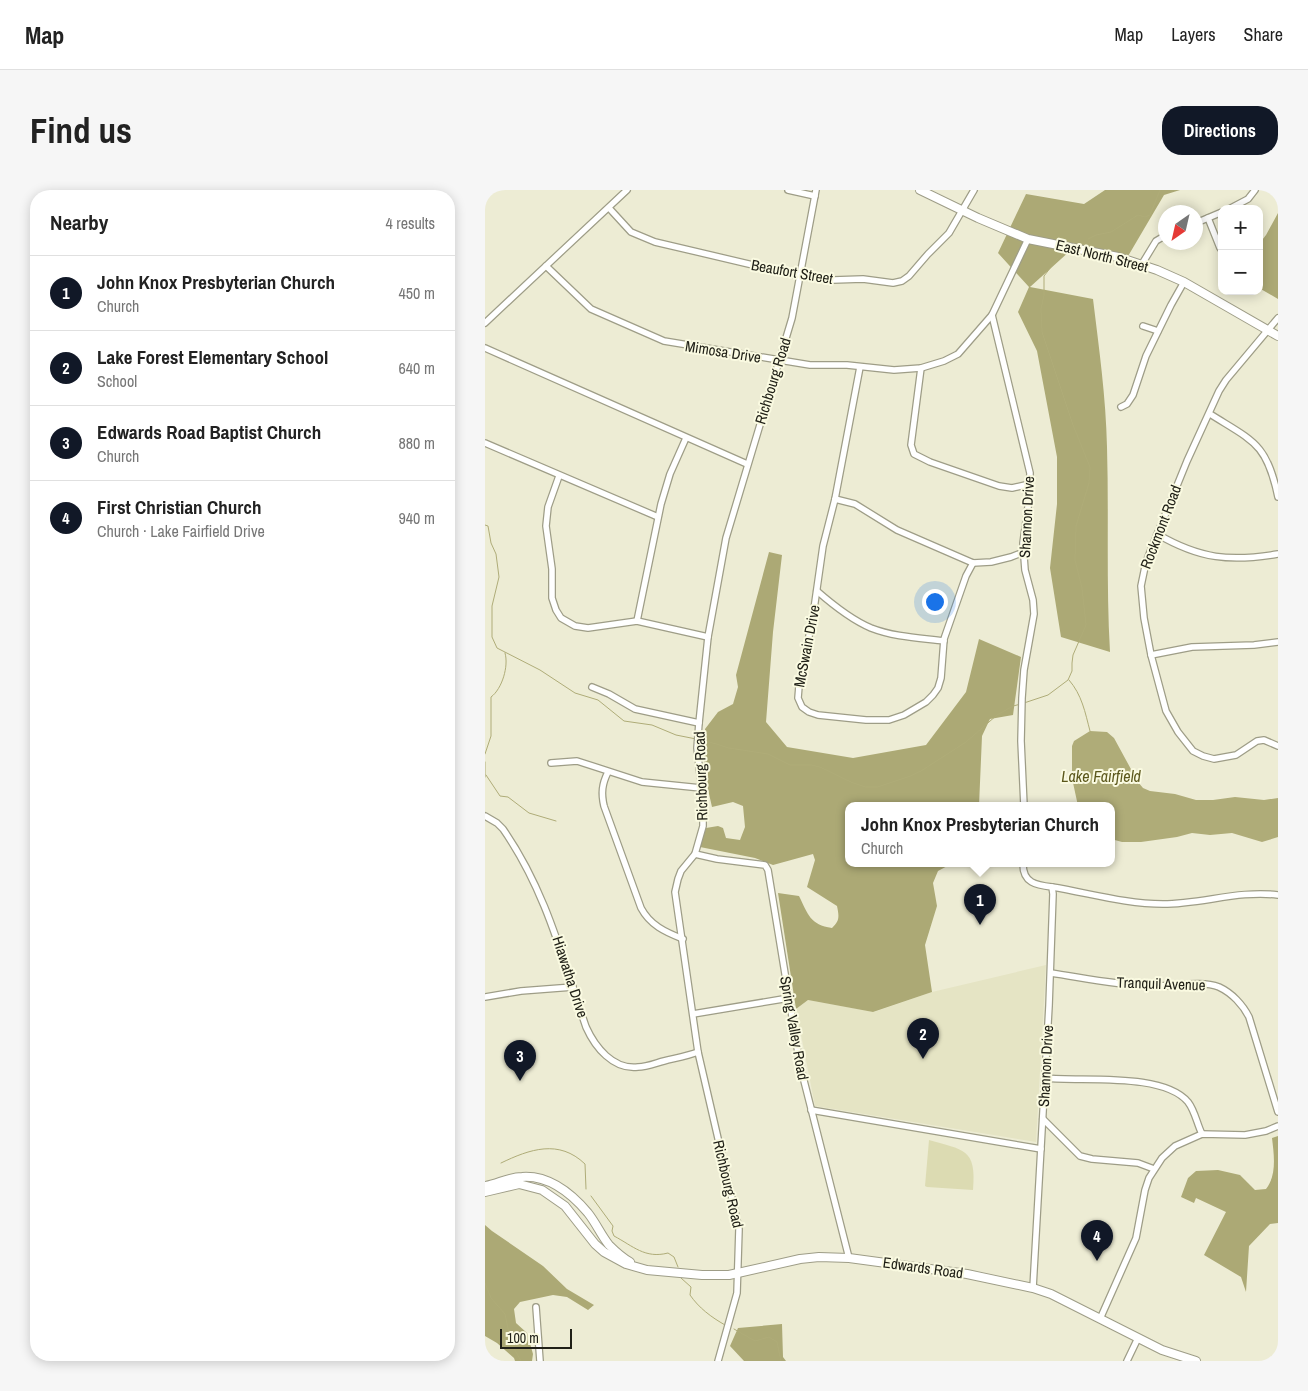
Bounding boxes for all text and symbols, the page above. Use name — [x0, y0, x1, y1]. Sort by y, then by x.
text: Map — [25, 19, 64, 51]
text: Map — [1115, 22, 1143, 47]
text: Layers — [1171, 22, 1216, 47]
text: Share — [1244, 22, 1283, 47]
button: Directions — [1162, 106, 1278, 155]
text: Find us — [30, 107, 132, 154]
north arrow — [1158, 205, 1203, 250]
map controls — [1218, 205, 1263, 295]
button: + — [1218, 205, 1263, 250]
text: Nearby — [50, 208, 108, 237]
text: 4 results — [385, 212, 435, 234]
street label: East North Street — [1054, 234, 1151, 277]
button: − — [1218, 250, 1263, 295]
street label: Beaufort Street — [750, 254, 835, 289]
text: John Knox Presbyterian Church — [97, 269, 335, 295]
text: 1 — [62, 282, 70, 304]
text: 450 m — [399, 282, 435, 304]
text: Church — [97, 295, 139, 317]
street label: Mimosa Drive — [684, 335, 763, 368]
street label: Richbourg Road — [749, 335, 796, 427]
text: Lake Forest Elementary School — [97, 344, 328, 370]
text: 2 — [62, 357, 70, 379]
text: 640 m — [399, 357, 435, 379]
text: School — [97, 370, 137, 392]
text: Edwards Road Baptist Church — [97, 419, 321, 445]
text: 3 — [62, 432, 70, 454]
text: 880 m — [399, 432, 435, 454]
text: Church — [97, 445, 139, 467]
street label: Shannon Drive — [1014, 475, 1039, 558]
street label: Rockmont Road — [1135, 482, 1186, 572]
text: First Christian Church — [97, 494, 261, 520]
text: 4 — [62, 507, 70, 529]
text: 940 m — [399, 507, 435, 529]
text: Church · Lake Fairfield Drive — [97, 520, 265, 542]
your location — [922, 589, 948, 615]
street label: McSwain Drive — [788, 603, 825, 689]
street label: Richbourg Road — [688, 731, 713, 821]
water label: Lake Fairfield — [1061, 765, 1142, 787]
popup — [845, 802, 1115, 867]
text: John Knox Presbyterian Church — [861, 811, 1099, 837]
text: Church — [861, 837, 903, 859]
pin: 1 — [964, 884, 996, 925]
street label: Hiawatha Drive — [547, 933, 594, 1021]
street label: Tranquil Avenue — [1116, 971, 1206, 996]
street label: Spring Valley Road — [775, 974, 814, 1081]
pin: 2 — [907, 1018, 939, 1059]
street label: Shannon Drive — [1033, 1024, 1058, 1107]
pin: 3 — [504, 1040, 536, 1081]
street label: Richbourg Road — [708, 1138, 749, 1230]
pin: 4 — [1081, 1220, 1113, 1261]
street label: Edwards Road — [882, 1251, 964, 1284]
scale bar — [500, 1326, 573, 1349]
text: 100 m — [507, 1329, 539, 1347]

